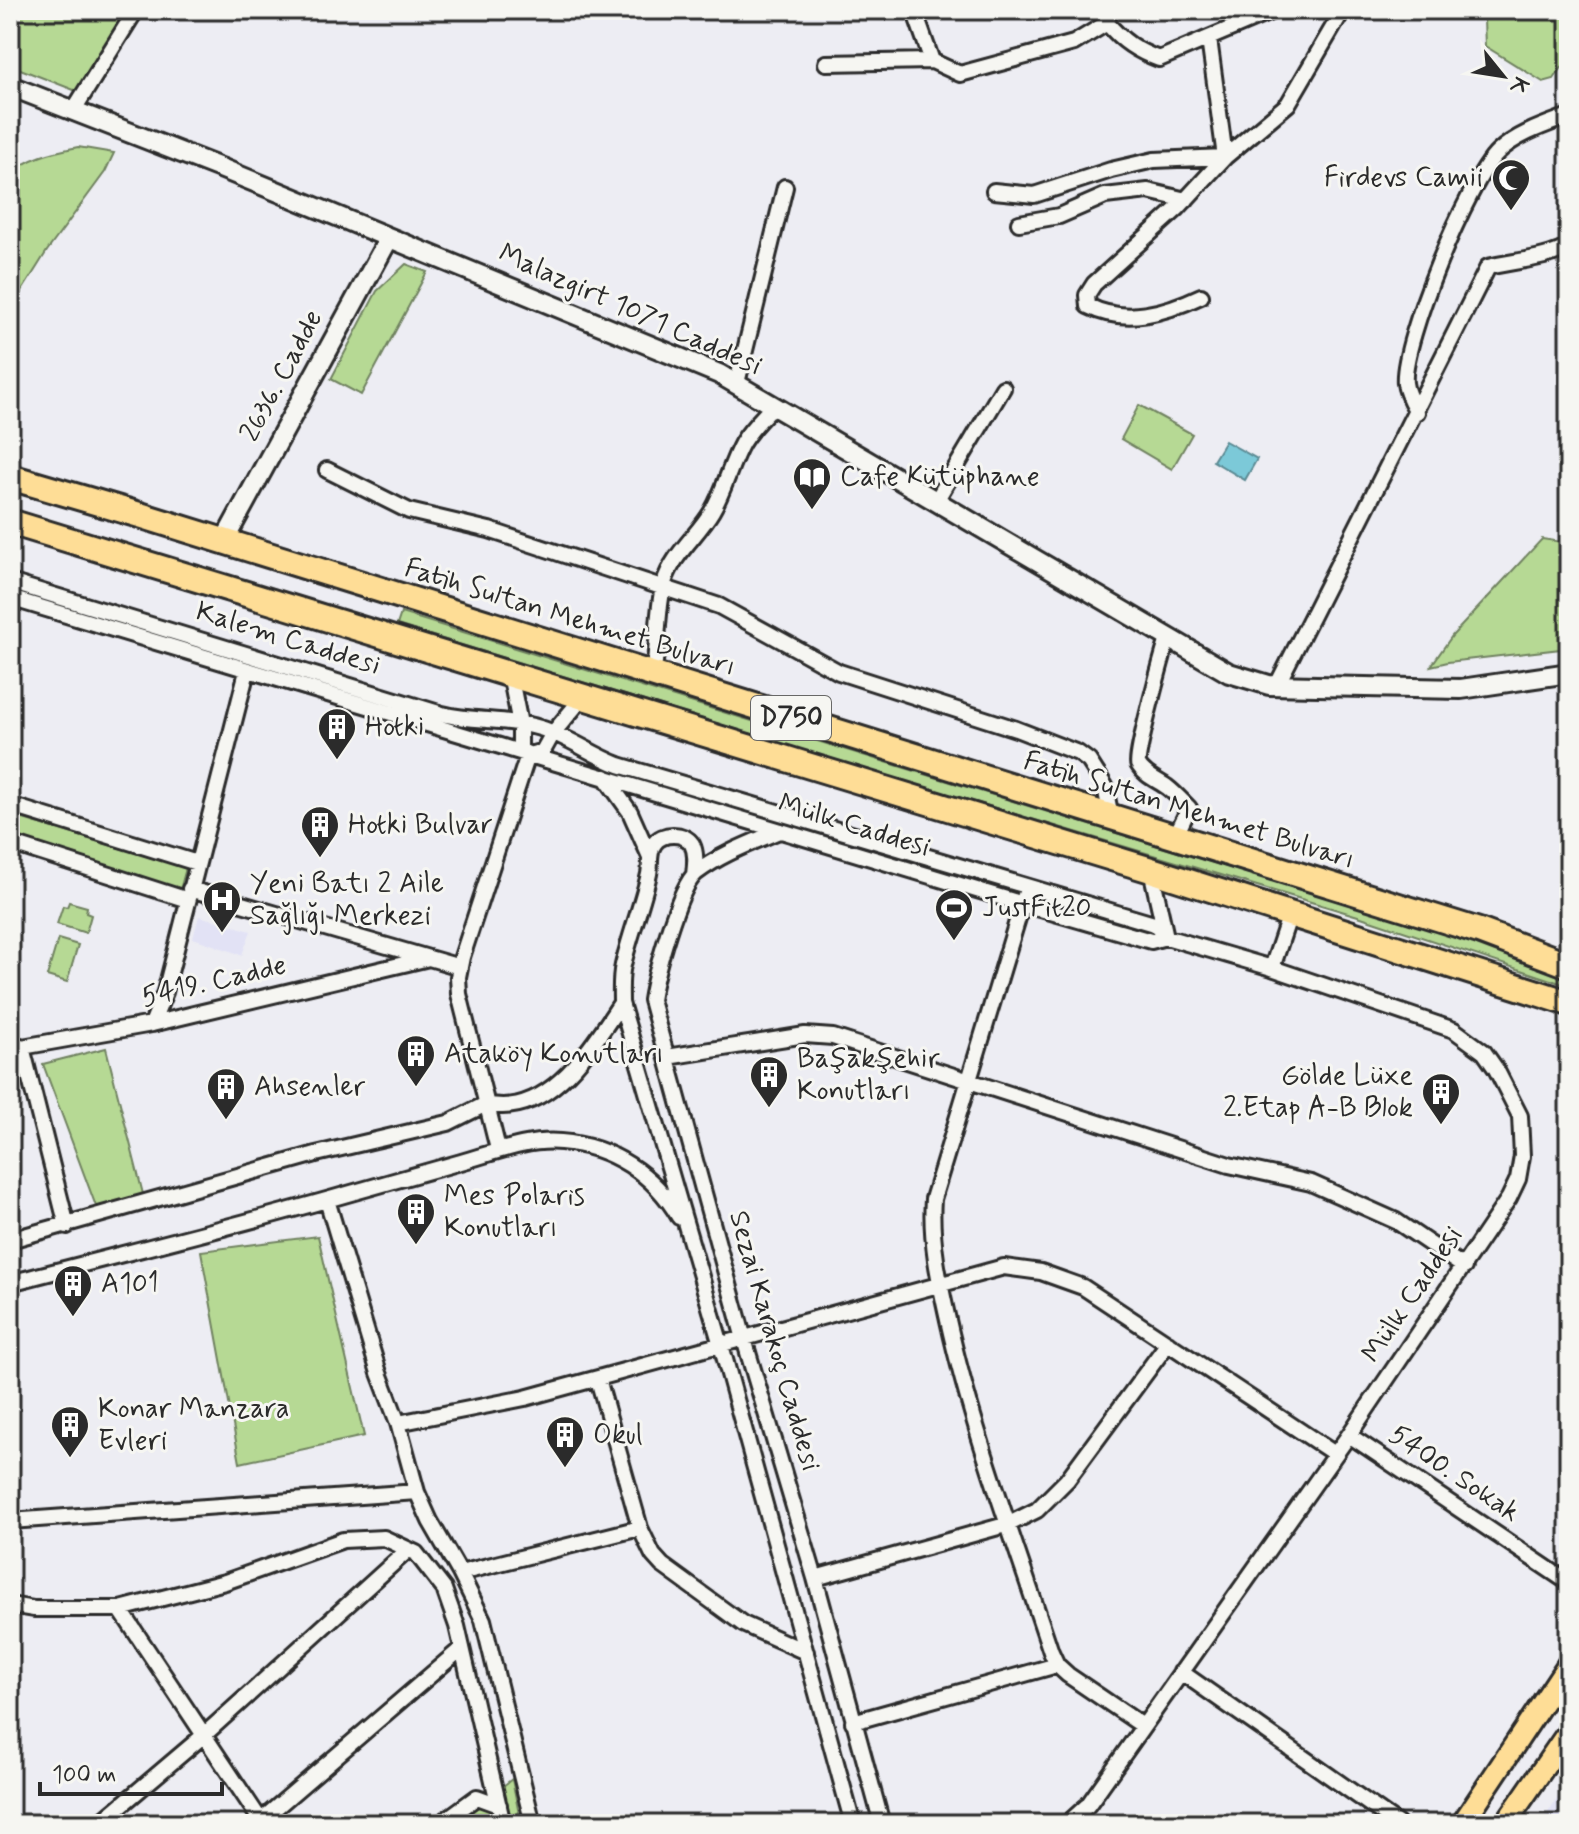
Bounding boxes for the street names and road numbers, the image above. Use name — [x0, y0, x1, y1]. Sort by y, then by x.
street label: Malazgirt 1071 Caddesi — [492, 235, 768, 385]
street label: 2636. Cadde — [232, 304, 332, 448]
street label: Fatih Sultan Mehmet Bulvarı — [400, 550, 740, 686]
street label: Kalem Caddesi — [191, 593, 385, 685]
road number: D750 — [751, 696, 831, 740]
street label: Fatih Sultan Mehmet Bulvarı — [1019, 743, 1359, 879]
street label: Mülk Caddesi — [774, 785, 934, 867]
street label: 5419. Cadde — [138, 947, 290, 1017]
street label: Sezai Karakoç Caddesi — [719, 1207, 829, 1475]
street label: Mülk Caddesi — [1354, 1220, 1472, 1370]
street label: 5400. Sokak — [1381, 1417, 1527, 1531]

